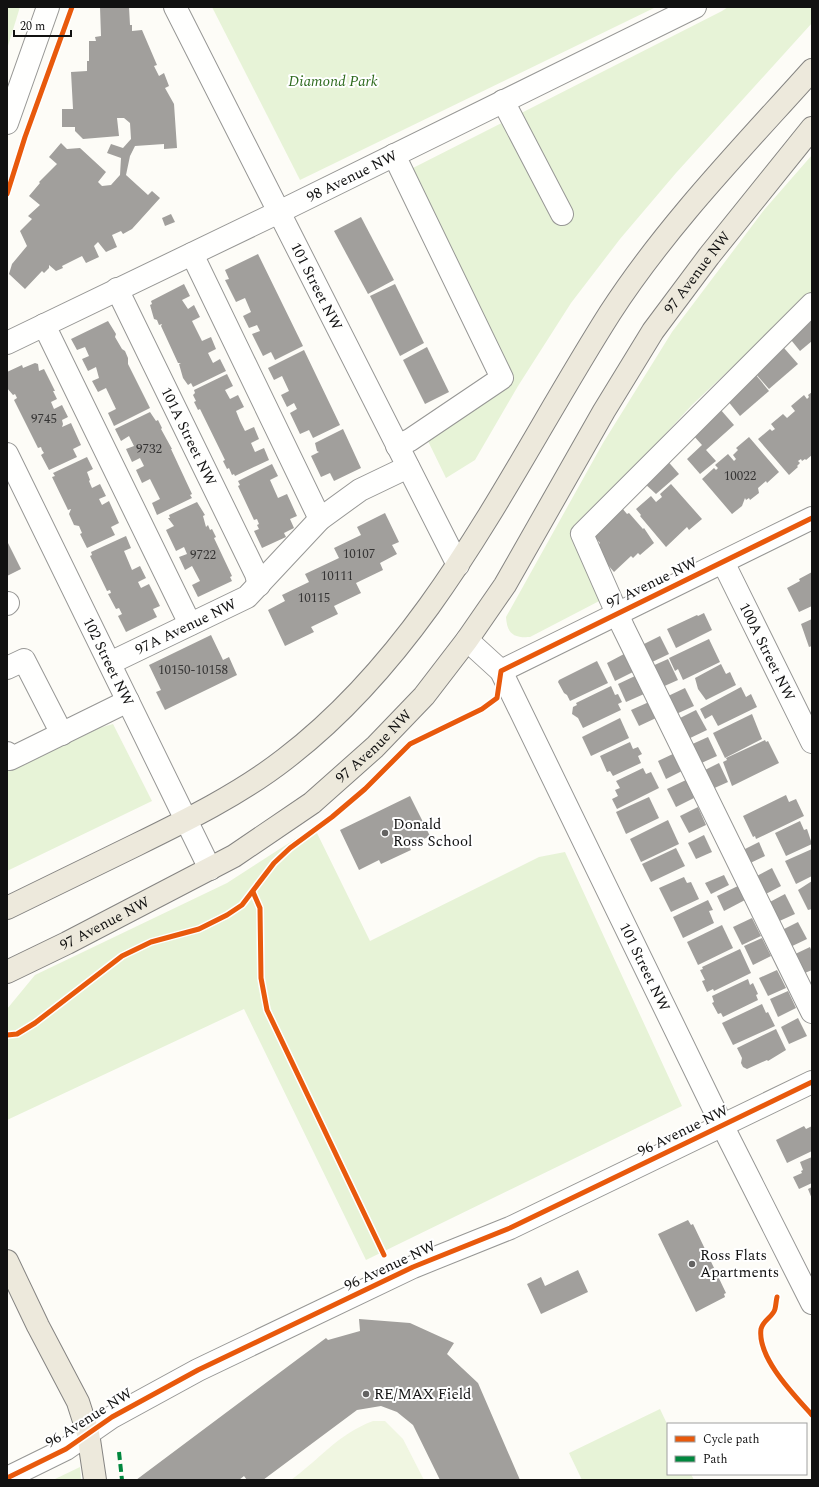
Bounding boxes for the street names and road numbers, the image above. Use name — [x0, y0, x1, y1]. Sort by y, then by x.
street label: 98 Avenue NW — [302, 144, 401, 208]
street label: 97 Avenue NW — [658, 226, 736, 319]
street label: 101 Street NW — [285, 238, 349, 334]
street label: 101A Street NW — [155, 383, 223, 490]
street label: 97 Avenue NW — [603, 551, 702, 615]
street label: 97A Avenue NW — [131, 592, 240, 661]
street label: 100A Street NW — [733, 598, 802, 705]
street label: 102 Street NW — [77, 613, 140, 710]
street label: 97 Avenue NW — [330, 704, 417, 789]
street label: 97 Avenue NW — [56, 890, 154, 956]
street label: 101 Street NW — [614, 919, 676, 1015]
street label: 96 Avenue NW — [634, 1099, 733, 1163]
street label: 96 Avenue NW — [340, 1235, 440, 1297]
street label: 96 Avenue NW — [41, 1382, 137, 1454]

